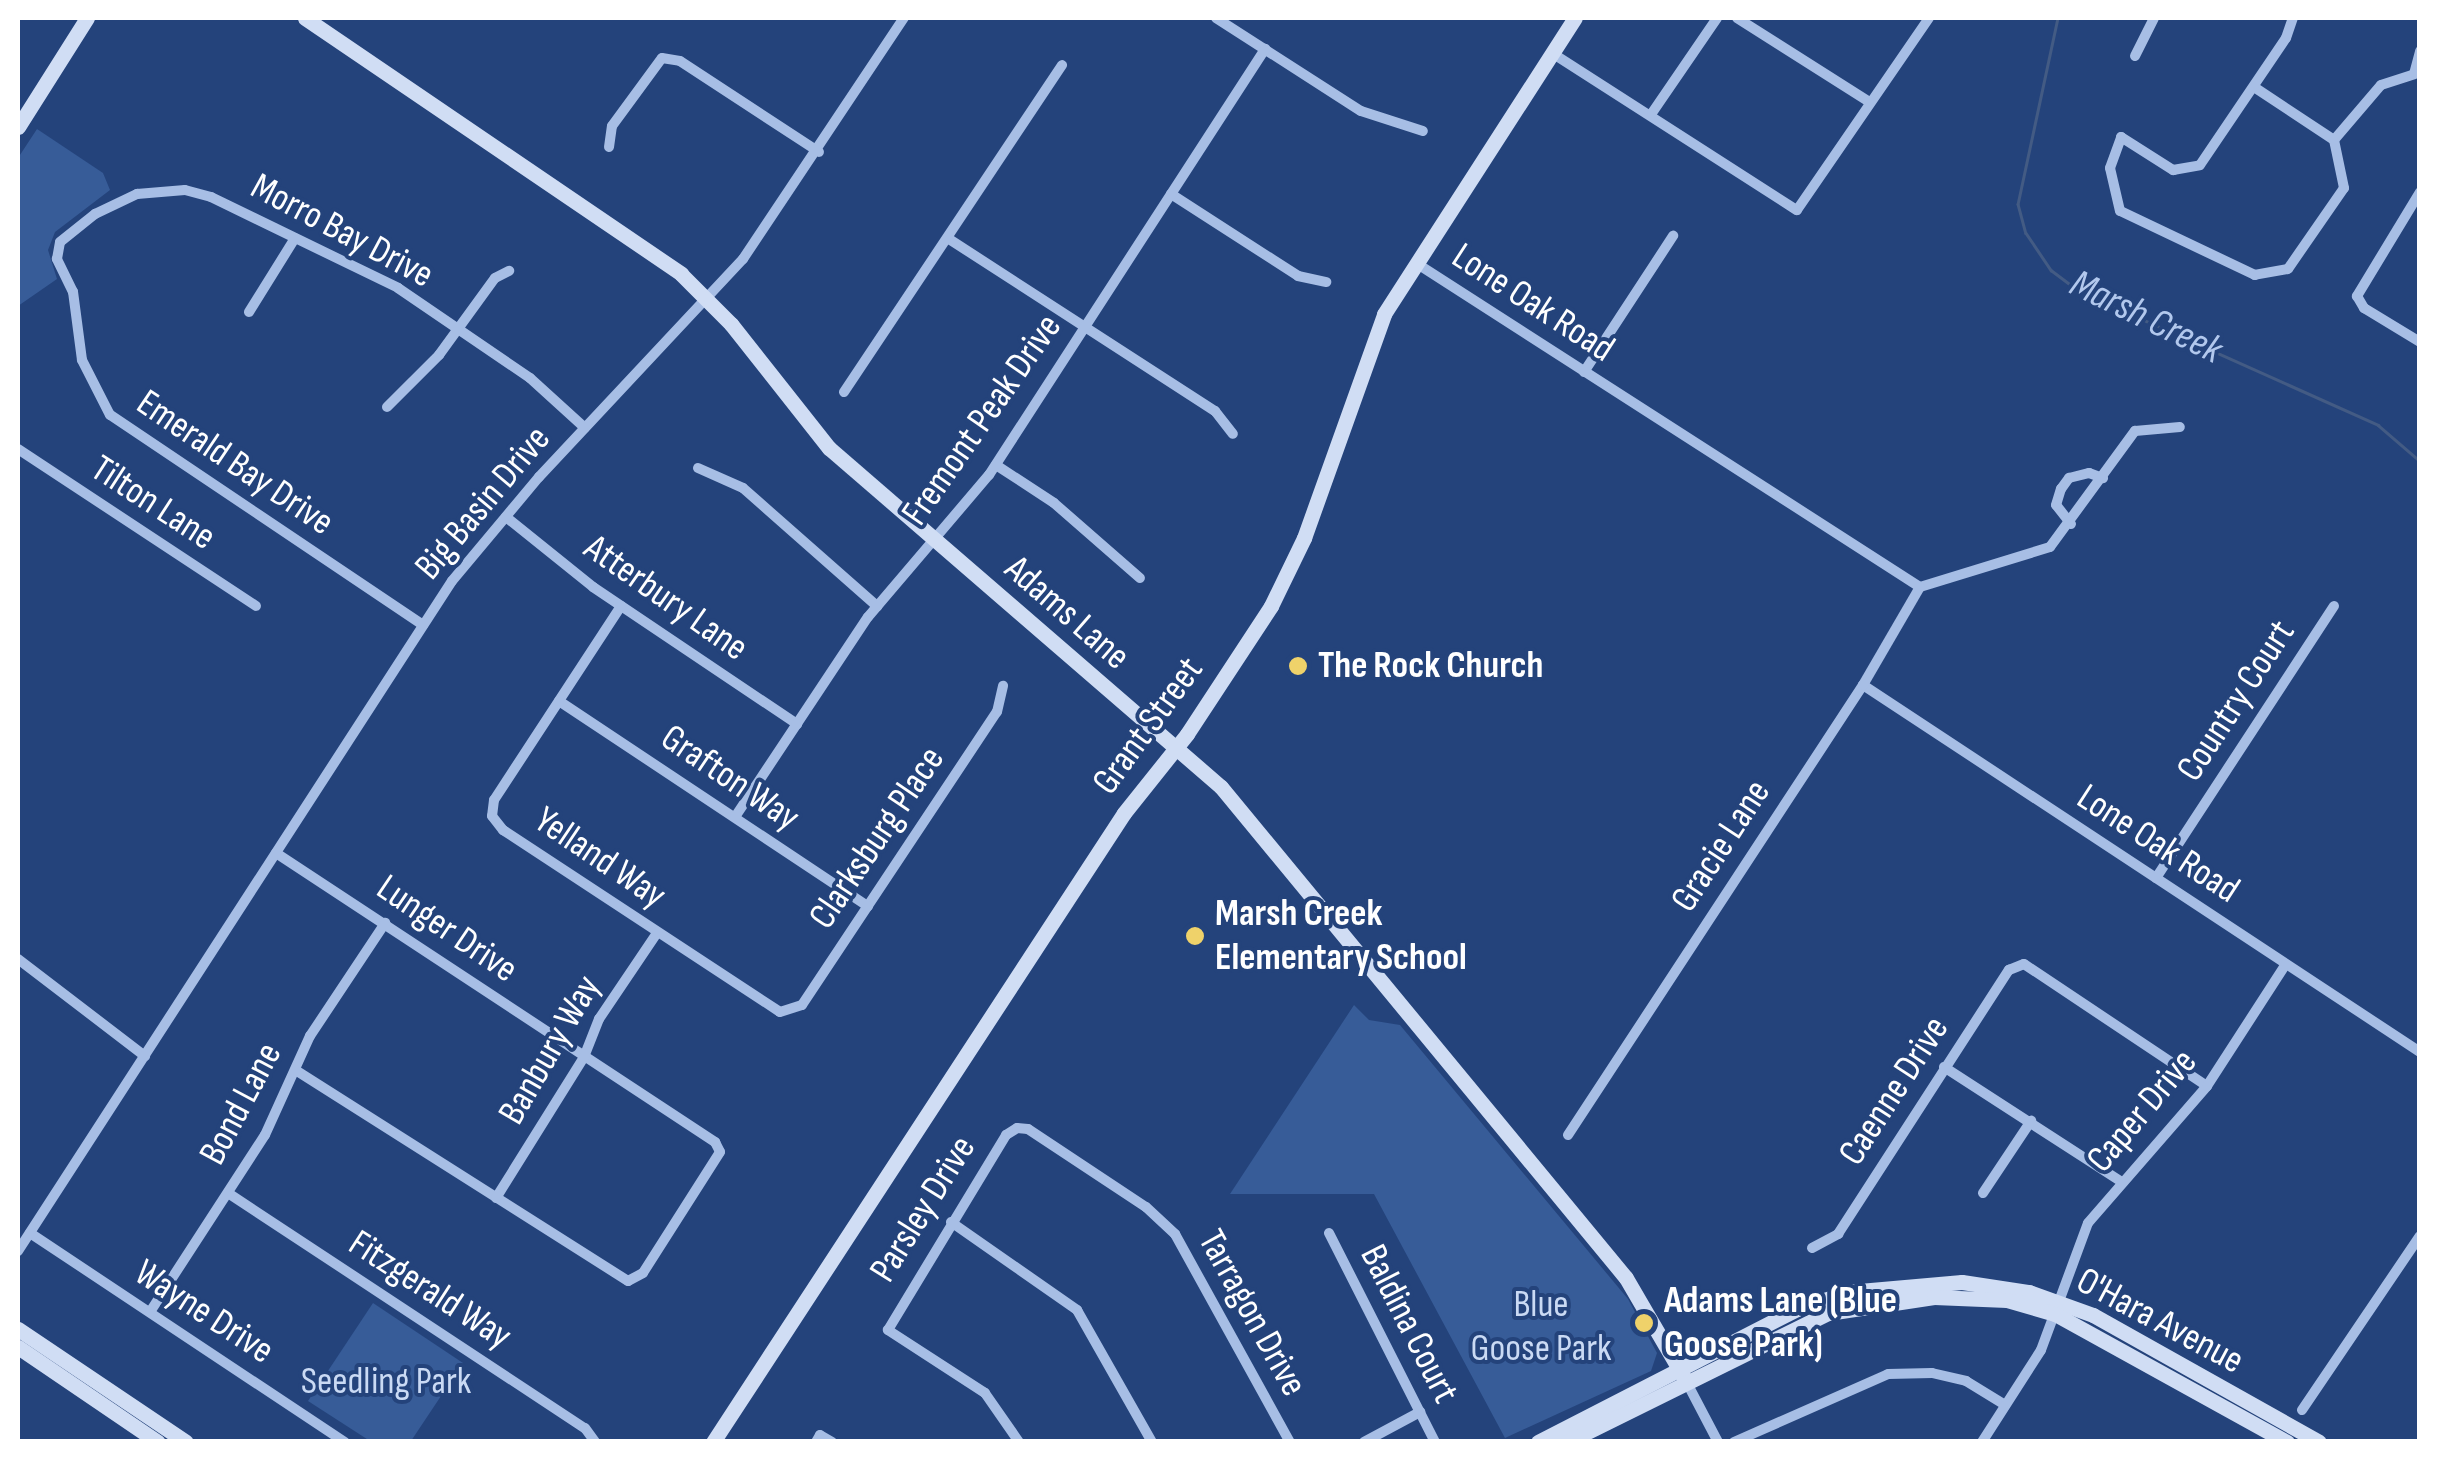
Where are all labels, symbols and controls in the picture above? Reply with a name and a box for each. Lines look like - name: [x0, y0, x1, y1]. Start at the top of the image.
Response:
- street label: Morro Bay Drive: [243, 164, 441, 298]
- street label: Lone Oak Road: [1443, 234, 1623, 372]
- water label: Marsh Creek: [2062, 260, 2230, 374]
- street label: Fremont Peak Drive: [892, 306, 1072, 534]
- street label: Emerald Bay Drive: [128, 380, 342, 546]
- street label: Big Basin Drive: [406, 417, 560, 589]
- street label: Tilton Lane: [82, 446, 224, 560]
- street label: Atterbury Lane: [575, 525, 757, 671]
- street label: Adams Lane: [995, 546, 1139, 680]
- street label: Country Court: [2167, 612, 2305, 790]
- place label: The Rock Church: [1318, 643, 1543, 689]
- street label: Grant Street: [1083, 649, 1213, 803]
- marker: The Rock Church: [1287, 655, 1309, 677]
- street label: Grafton Way: [652, 715, 808, 841]
- street label: Clarksburg Place: [800, 738, 954, 938]
- street label: Gracie Lane: [1662, 772, 1780, 920]
- street label: Lone Oak Road: [2068, 775, 2248, 913]
- street label: Yelland Way: [526, 797, 674, 919]
- street label: Lunger Drive: [368, 865, 526, 993]
- place label: Marsh Creek Elementary School: [1215, 891, 1467, 981]
- marker: Marsh Creek Elementary School: [1184, 925, 1206, 947]
- street label: Banbury Way: [489, 967, 611, 1133]
- street label: Caenne Drive: [1829, 1008, 1959, 1174]
- street label: Bond Lane: [190, 1035, 292, 1173]
- street label: Caper Drive: [2077, 1040, 2207, 1182]
- street label: Parsley Drive: [860, 1128, 986, 1290]
- street label: Fitzgerald Way: [340, 1221, 520, 1359]
- street label: Tarragon Drive: [1188, 1222, 1316, 1404]
- street label: Baldina Court: [1350, 1237, 1468, 1411]
- street label: Wayne Drive: [126, 1250, 282, 1374]
- street label: O'Hara Avenue: [2069, 1258, 2251, 1384]
- place label: Adams Lane (Blue Goose Park): [1664, 1278, 1897, 1368]
- park label: Blue Goose Park: [1470, 1282, 1612, 1372]
- marker: Adams Lane (Blue Goose Park): [1633, 1312, 1655, 1334]
- park label: Seedling Park: [301, 1359, 471, 1405]

